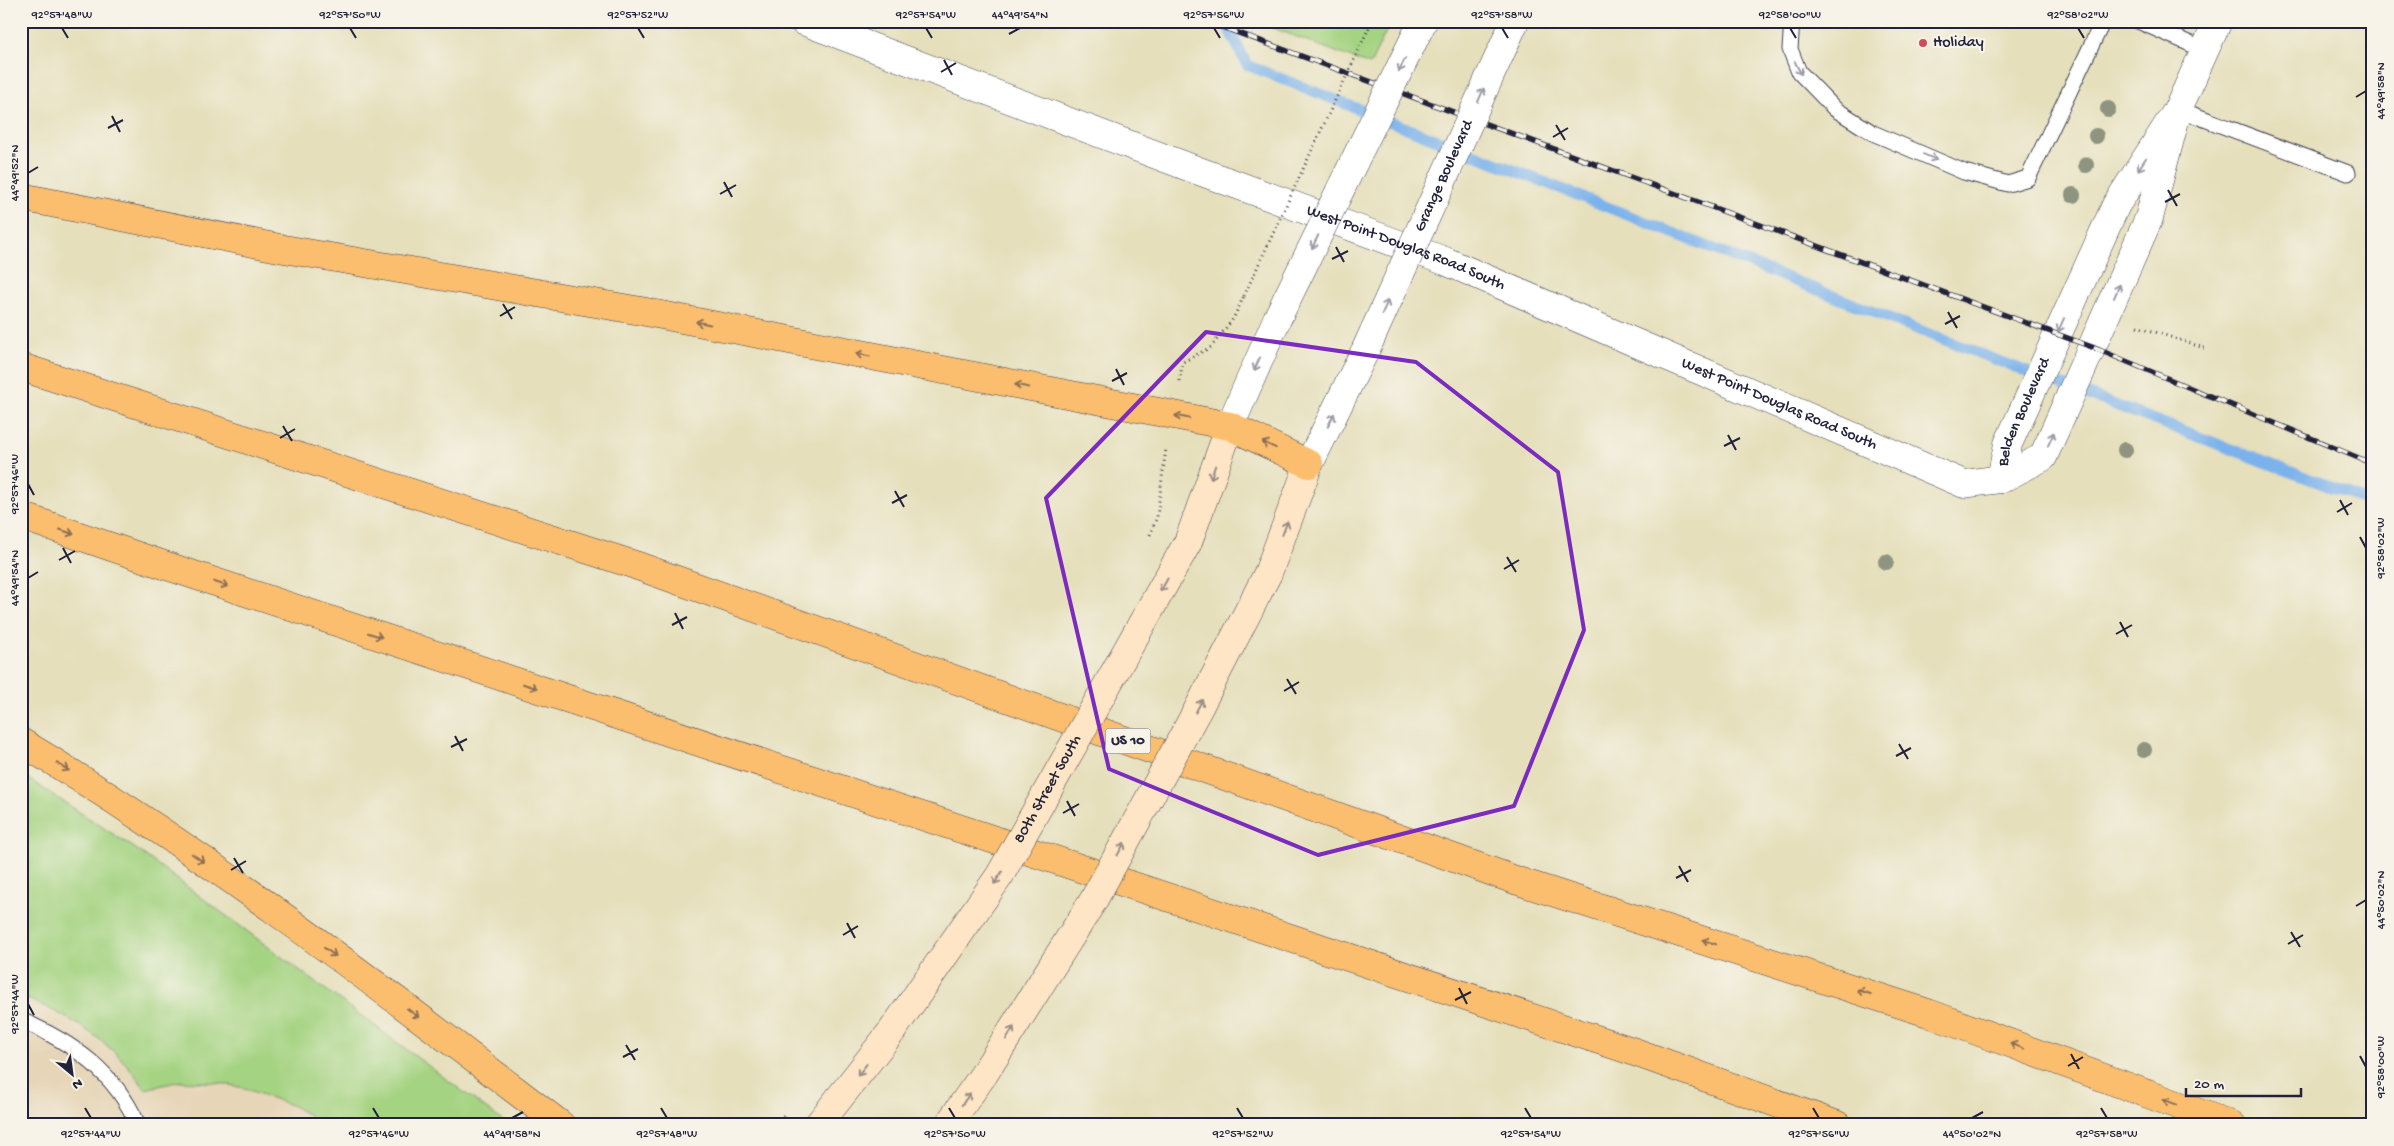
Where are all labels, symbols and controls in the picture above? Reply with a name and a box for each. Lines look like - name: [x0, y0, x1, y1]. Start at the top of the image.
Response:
- text: 92°57'48"W: [31, 9, 92, 23]
- text: 92°57'50"W: [318, 9, 381, 23]
- text: 92°57'52"W: [607, 9, 668, 23]
- text: 92°57'54"W: [895, 9, 956, 23]
- text: 44°49'54"N: [992, 9, 1048, 23]
- text: 92°57'56"W: [1183, 9, 1244, 23]
- text: 92°57'58"W: [1471, 9, 1532, 23]
- text: 92°58'00"W: [1758, 9, 1821, 23]
- text: 92°58'02"W: [2046, 9, 2109, 23]
- place label: Holiday: [1933, 34, 1984, 53]
- marker: Holiday: [1917, 37, 1929, 49]
- one-way arrow: [1396, 57, 1406, 72]
- one-way arrow: [1794, 60, 1804, 75]
- text: 44°49'58"N: [2375, 62, 2389, 120]
- one-way arrow: [1477, 88, 1487, 103]
- street label: Grange Boulevard: [1411, 116, 1479, 235]
- text: 44°49'52"N: [9, 145, 23, 201]
- one-way arrow: [1922, 153, 1937, 163]
- one-way arrow: [2137, 157, 2147, 171]
- street label: West Point Douglas Road South: [1304, 202, 1508, 295]
- one-way arrow: [1310, 235, 1320, 250]
- one-way arrow: [2112, 284, 2122, 299]
- one-way arrow: [1381, 300, 1391, 315]
- one-way arrow: [2056, 317, 2066, 332]
- one-way arrow: [696, 318, 712, 328]
- one-way arrow: [855, 349, 871, 359]
- street label: West Point Douglas Road South: [1678, 354, 1880, 455]
- street label: Belden Boulevard: [1994, 354, 2056, 469]
- one-way arrow: [1252, 356, 1262, 371]
- one-way arrow: [1015, 380, 1031, 390]
- one-way arrow: [1174, 412, 1190, 421]
- one-way arrow: [1326, 413, 1336, 428]
- one-way arrow: [2046, 432, 2056, 447]
- one-way arrow: [1262, 440, 1277, 450]
- text: 92°57'46"W: [9, 454, 23, 515]
- one-way arrow: [1208, 464, 1217, 480]
- text: 92°58'02"W: [2375, 517, 2389, 580]
- one-way arrow: [1281, 521, 1290, 536]
- one-way arrow: [59, 528, 75, 537]
- text: 44°49'54"N: [9, 550, 23, 606]
- one-way arrow: [1159, 577, 1169, 592]
- one-way arrow: [213, 580, 228, 589]
- one-way arrow: [367, 631, 383, 640]
- one-way arrow: [521, 682, 537, 691]
- one-way arrow: [1194, 699, 1204, 714]
- road number: US 10: [1106, 728, 1150, 754]
- street label: 80th Street South: [1010, 731, 1087, 847]
- one-way arrow: [55, 763, 69, 773]
- one-way arrow: [1117, 842, 1126, 857]
- one-way arrow: [191, 853, 205, 863]
- one-way arrow: [993, 871, 1003, 885]
- text: 44°50'02"N: [2375, 871, 2389, 929]
- one-way arrow: [1702, 937, 1718, 947]
- one-way arrow: [323, 947, 337, 957]
- text: 92°57'44"W: [9, 974, 23, 1035]
- one-way arrow: [1856, 987, 1872, 997]
- one-way arrow: [406, 1008, 420, 1018]
- one-way arrow: [1004, 1026, 1015, 1040]
- text: 92°58'00"W: [2375, 1036, 2389, 1099]
- one-way arrow: [2010, 1041, 2026, 1050]
- north arrow: [48, 1048, 98, 1098]
- one-way arrow: [856, 1063, 867, 1076]
- scale bar: [2186, 1066, 2302, 1098]
- text: N: [69, 1074, 85, 1093]
- text: 20 m: [2194, 1076, 2224, 1094]
- one-way arrow: [961, 1093, 971, 1107]
- one-way arrow: [2163, 1097, 2178, 1106]
- text: 92°57'44"W: [60, 1128, 121, 1142]
- text: 92°57'46"W: [348, 1128, 409, 1142]
- text: 44°49'58"N: [483, 1128, 541, 1142]
- text: 92°57'48"W: [636, 1128, 697, 1142]
- text: 92°57'50"W: [923, 1128, 986, 1142]
- text: 92°57'52"W: [1212, 1128, 1273, 1142]
- text: 92°57'54"W: [1500, 1128, 1561, 1142]
- text: 92°57'56"W: [1788, 1128, 1849, 1142]
- text: 44°50'02"N: [1943, 1128, 2001, 1142]
- text: 92°57'58"W: [2076, 1128, 2137, 1142]

